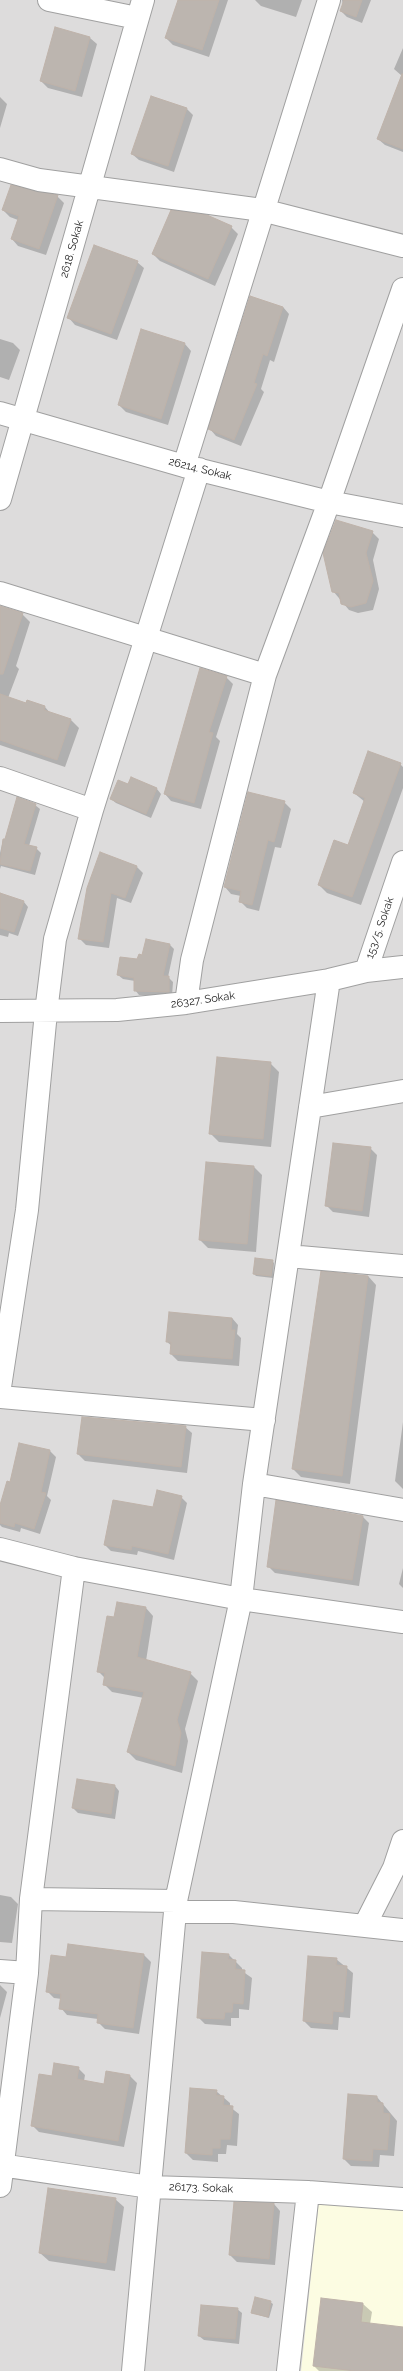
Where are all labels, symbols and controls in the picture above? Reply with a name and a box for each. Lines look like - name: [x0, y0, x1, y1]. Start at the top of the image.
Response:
- street label: 2618. Sokak: [57, 219, 87, 279]
- street label: 26214. Sokak: [167, 455, 233, 483]
- street label: 153/5. Sokak: [363, 895, 397, 961]
- street label: 26327. Sokak: [170, 989, 236, 1011]
- street label: 26173. Sokak: [169, 2180, 233, 2196]

